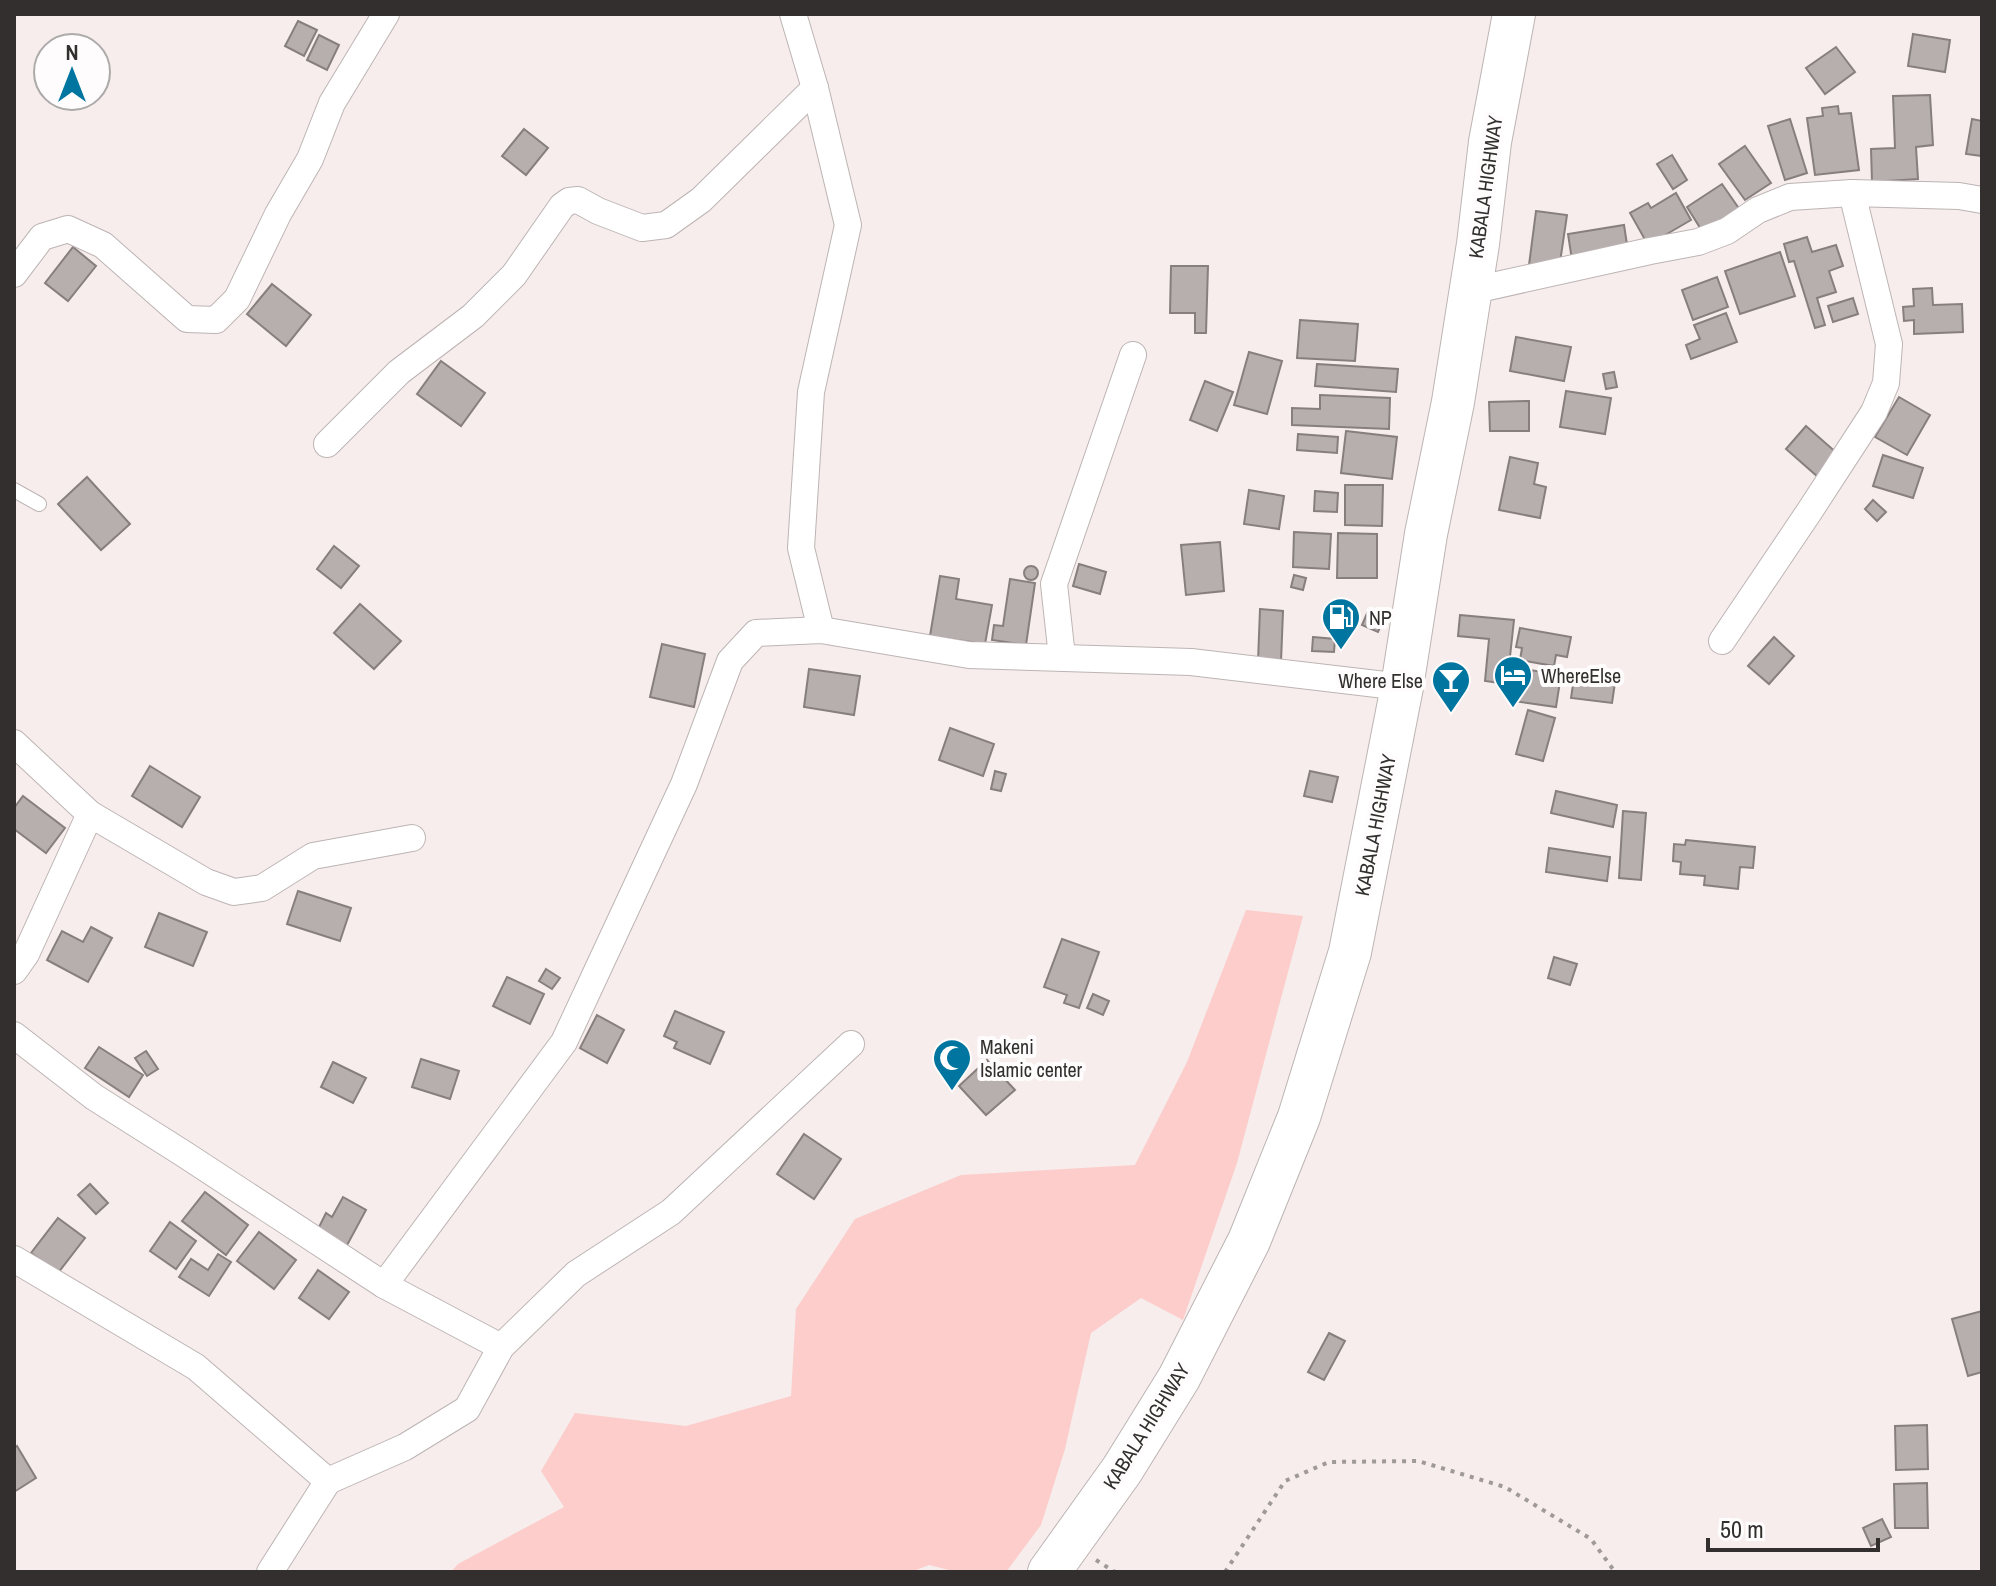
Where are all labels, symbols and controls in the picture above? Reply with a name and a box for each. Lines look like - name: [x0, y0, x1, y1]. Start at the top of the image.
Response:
- north arrow: [32, 32, 112, 112]
- text: N: [65, 37, 79, 67]
- street label: KABALA HIGHWAY: [1462, 114, 1508, 260]
- fuel station icon: NP: [1320, 596, 1362, 651]
- place label: NP: [1369, 604, 1392, 631]
- hotel icon: WhereElse: [1492, 654, 1534, 709]
- bar icon: Where Else: [1430, 659, 1472, 714]
- place label: WhereElse: [1541, 662, 1621, 689]
- place label: Where Else: [1338, 667, 1423, 694]
- street label: KABALA HIGHWAY: [1348, 752, 1402, 898]
- place label: Makeni Islamic center: [980, 1033, 1083, 1083]
- mosque icon: Makeni Islamic center: [931, 1037, 973, 1092]
- street label: KABALA HIGHWAY: [1096, 1358, 1196, 1494]
- scale bar: [1708, 1502, 1878, 1552]
- text: 50 m: [1720, 1513, 1764, 1545]

